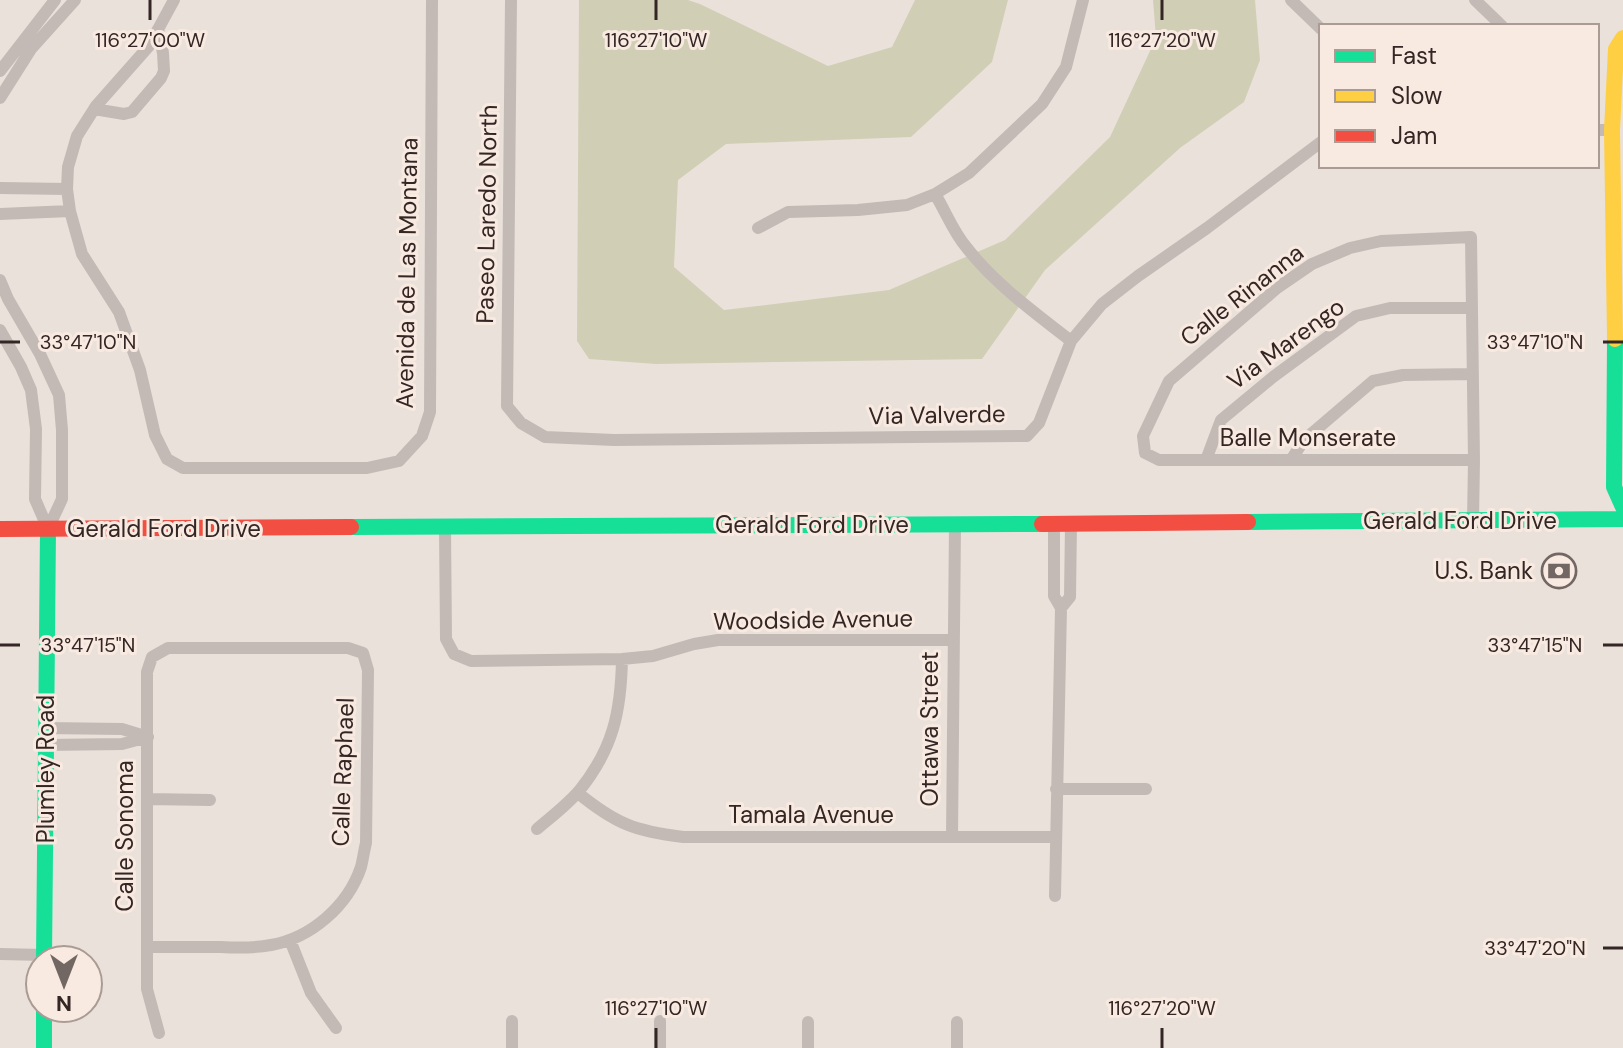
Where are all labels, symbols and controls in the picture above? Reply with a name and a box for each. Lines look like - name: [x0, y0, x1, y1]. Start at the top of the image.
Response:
- legend: [1319, 24, 1599, 168]
- text: 116°27'00"W: [95, 27, 205, 53]
- text: 116°27'10"W: [605, 27, 707, 53]
- text: 116°27'20"W: [1108, 27, 1216, 53]
- text: Fast: [1391, 40, 1437, 71]
- text: Slow: [1391, 80, 1442, 111]
- street label: Paseo Laredo North: [469, 104, 504, 324]
- text: Jam: [1391, 120, 1437, 151]
- street label: Avenida de Las Montana: [389, 137, 424, 409]
- street label: Calle Rinanna: [1174, 237, 1310, 353]
- street label: Via Marengo: [1221, 291, 1350, 397]
- text: 33°47'10"N: [40, 329, 136, 355]
- text: 33°47'10"N: [1487, 329, 1583, 355]
- street label: Via Valverde: [868, 398, 1006, 431]
- street label: Balle Monserate: [1220, 422, 1396, 453]
- street label: Gerald Ford Drive: [1363, 505, 1557, 536]
- street label: Gerald Ford Drive: [715, 509, 909, 540]
- street label: Gerald Ford Drive: [67, 513, 261, 544]
- bank icon: U.S. Bank: [1540, 552, 1578, 590]
- place label: U.S. Bank: [1435, 555, 1533, 586]
- street label: Woodside Avenue: [713, 602, 913, 637]
- text: 33°47'15"N: [41, 632, 135, 658]
- text: 33°47'15"N: [1488, 632, 1582, 658]
- street label: Ottawa Street: [914, 651, 945, 807]
- street label: Plumley Road: [30, 695, 61, 843]
- street label: Calle Raphael: [324, 697, 361, 847]
- street label: Calle Sonoma: [109, 760, 140, 912]
- street label: Tamala Avenue: [728, 799, 894, 830]
- text: 33°47'20"N: [1484, 935, 1586, 961]
- north arrow: [24, 944, 104, 1024]
- text: N: [56, 989, 72, 1018]
- text: 116°27'10"W: [605, 995, 707, 1021]
- text: 116°27'20"W: [1108, 995, 1216, 1021]

